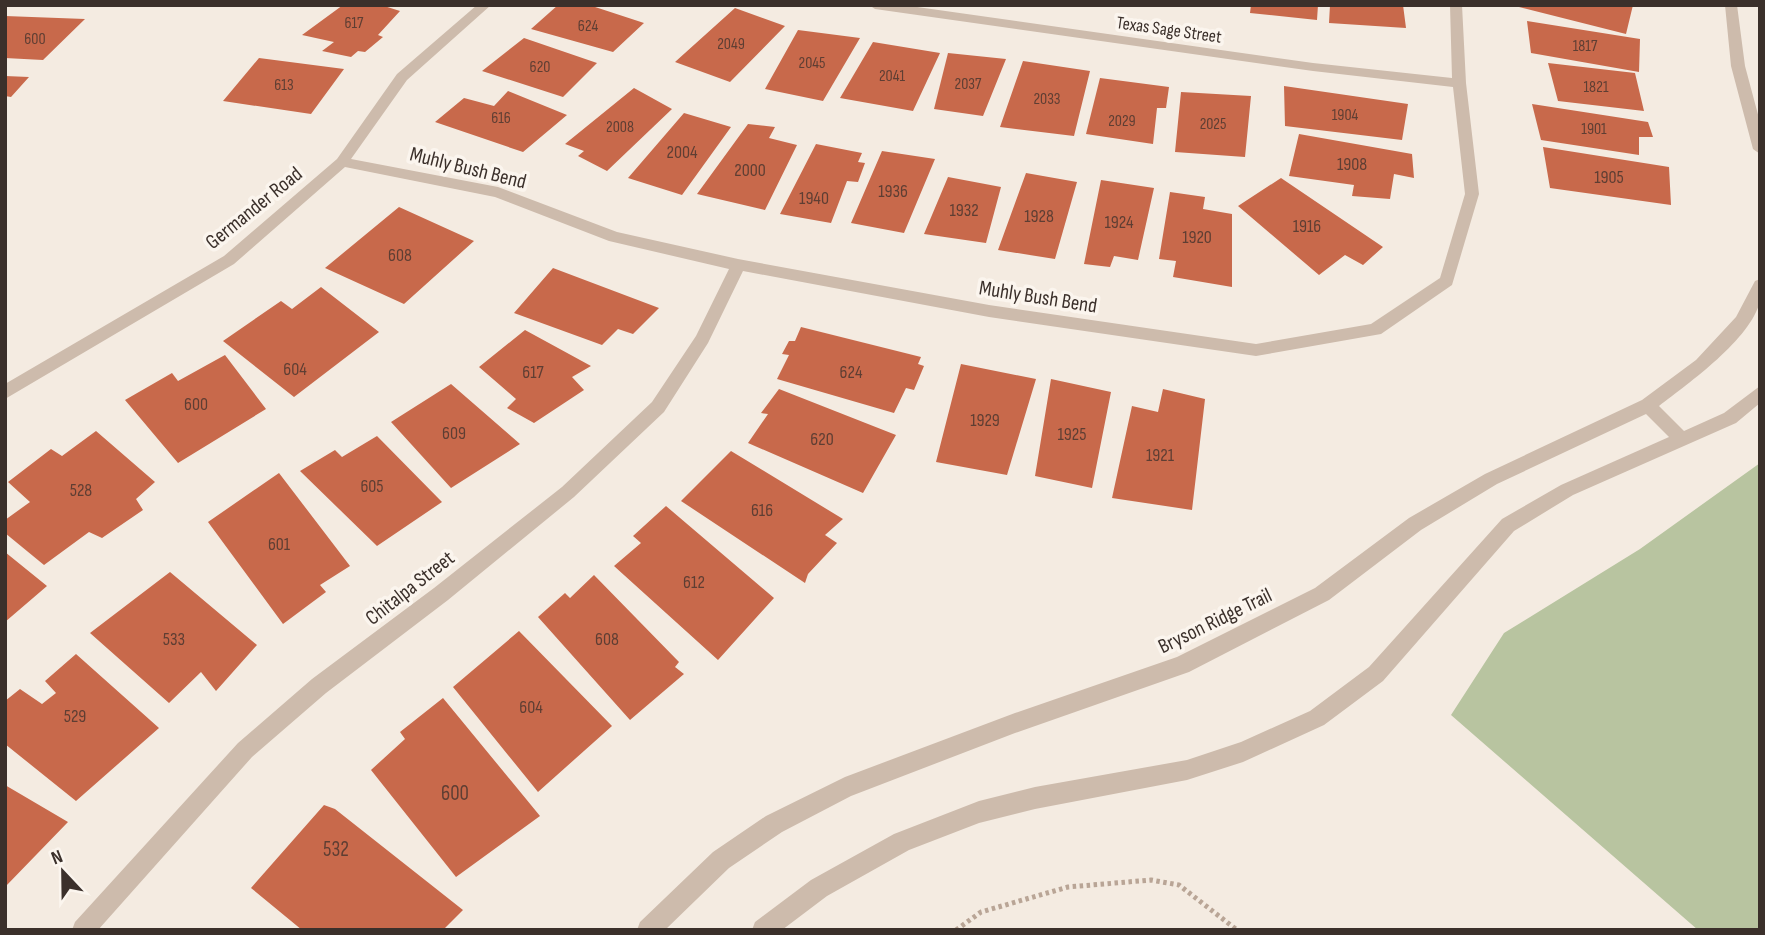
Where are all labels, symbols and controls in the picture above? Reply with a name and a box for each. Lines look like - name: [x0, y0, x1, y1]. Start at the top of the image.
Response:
- street label: Texas Sage Street: [1115, 12, 1223, 48]
- house number: 617: [345, 14, 364, 33]
- house number: 624: [578, 17, 598, 36]
- house number: 600: [24, 30, 46, 49]
- house number: 2049: [717, 35, 745, 54]
- house number: 1817: [1573, 37, 1598, 56]
- house number: 2045: [799, 54, 825, 73]
- house number: 620: [530, 58, 550, 77]
- house number: 2041: [879, 67, 905, 86]
- house number: 2037: [955, 75, 982, 94]
- house number: 613: [274, 76, 294, 95]
- house number: 1821: [1583, 78, 1609, 97]
- house number: 2033: [1033, 90, 1061, 109]
- house number: 1904: [1332, 106, 1359, 125]
- house number: 616: [491, 109, 511, 128]
- house number: 2029: [1108, 112, 1136, 131]
- house number: 2025: [1200, 115, 1226, 134]
- house number: 2008: [606, 118, 634, 137]
- house number: 1901: [1581, 120, 1607, 139]
- street label: Muhly Bush Bend: [407, 141, 529, 195]
- house number: 2004: [667, 142, 698, 163]
- house number: 1908: [1337, 154, 1367, 175]
- house number: 2000: [734, 160, 766, 181]
- street label: Germander Road: [201, 161, 307, 255]
- house number: 1905: [1594, 167, 1624, 188]
- house number: 1936: [878, 181, 908, 202]
- house number: 1940: [799, 188, 829, 209]
- house number: 1932: [949, 200, 979, 221]
- house number: 1928: [1024, 206, 1054, 227]
- house number: 1924: [1104, 212, 1134, 233]
- house number: 1916: [1293, 216, 1321, 237]
- house number: 1920: [1182, 227, 1212, 248]
- house number: 608: [388, 245, 412, 266]
- street label: Muhly Bush Bend: [977, 275, 1099, 319]
- house number: 604: [283, 359, 307, 380]
- house number: 617: [522, 362, 544, 383]
- house number: 624: [840, 362, 863, 383]
- house number: 600: [184, 394, 208, 415]
- house number: 1929: [970, 410, 1000, 431]
- house number: 609: [442, 423, 466, 444]
- house number: 1925: [1058, 424, 1086, 445]
- house number: 620: [810, 429, 834, 450]
- house number: 1921: [1146, 445, 1175, 466]
- house number: 605: [360, 476, 384, 497]
- house number: 528: [70, 480, 92, 501]
- house number: 616: [751, 500, 773, 521]
- house number: 601: [268, 534, 291, 555]
- street label: Chitalpa Street: [361, 546, 459, 630]
- house number: 612: [683, 572, 705, 593]
- street label: Bryson Ridge Trail: [1154, 583, 1276, 659]
- house number: 533: [163, 629, 185, 650]
- house number: 608: [595, 629, 619, 650]
- house number: 604: [519, 697, 543, 718]
- house number: 529: [64, 706, 86, 727]
- house number: 600: [441, 781, 469, 806]
- north arrow: [28, 837, 98, 907]
- house number: 532: [323, 837, 349, 862]
- text: N: [48, 845, 66, 870]

